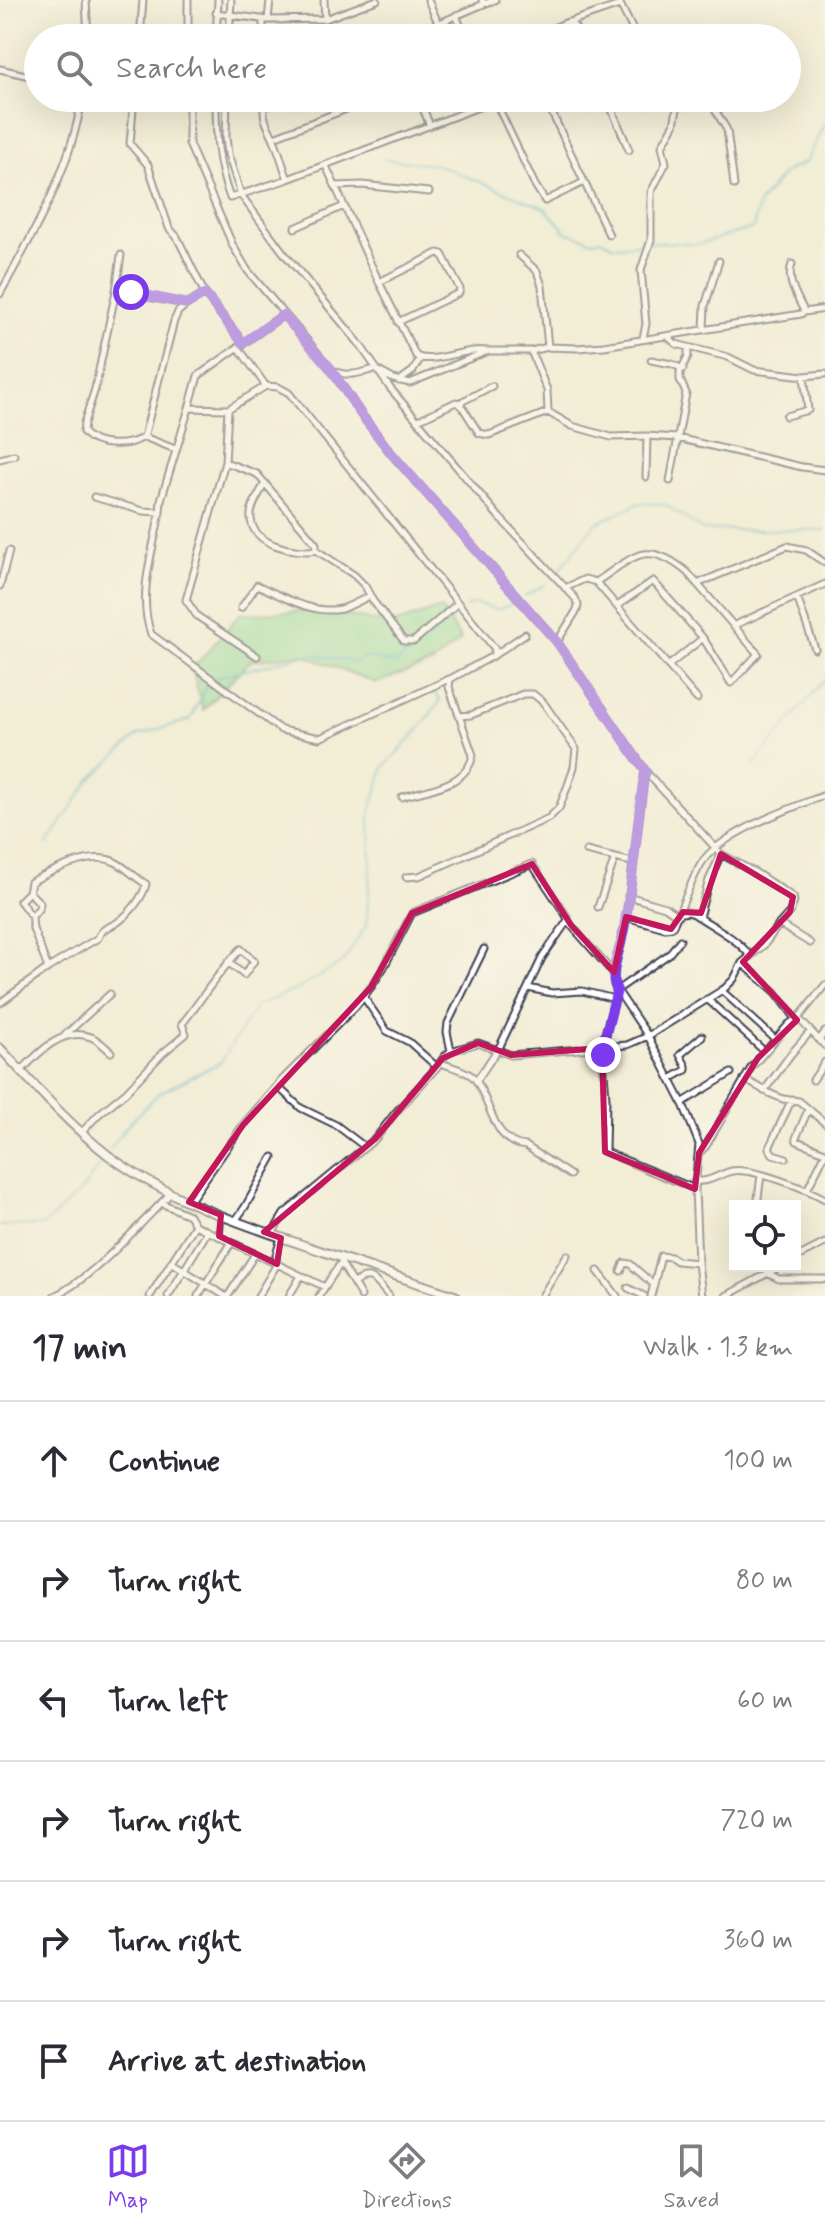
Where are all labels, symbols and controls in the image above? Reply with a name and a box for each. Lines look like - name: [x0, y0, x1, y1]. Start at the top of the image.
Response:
- search box: [24, 24, 801, 112]
- icon: search: [52, 46, 96, 90]
- text: Search here: [116, 49, 267, 88]
- route start: [113, 274, 149, 310]
- route end: [585, 1037, 621, 1073]
- map controls: [729, 1200, 801, 1272]
- button: locate: [729, 1200, 801, 1272]
- text: 17 min: [32, 1326, 127, 1371]
- text: Walk · 1.3 km: [643, 1331, 793, 1365]
- icon: ahead: [32, 1439, 76, 1483]
- text: Continue: [108, 1442, 220, 1481]
- text: 100 m: [723, 1444, 793, 1478]
- icon: right: [32, 1559, 76, 1603]
- text: Turn right: [108, 1562, 241, 1601]
- text: 80 m: [736, 1564, 793, 1598]
- icon: left: [32, 1679, 76, 1723]
- text: Turn left: [108, 1682, 228, 1721]
- text: 60 m: [737, 1684, 793, 1718]
- icon: right: [32, 1799, 76, 1843]
- text: Turn right: [108, 1802, 241, 1841]
- text: 720 m: [720, 1804, 793, 1838]
- icon: right: [32, 1919, 76, 1963]
- text: Turn right: [108, 1922, 241, 1961]
- text: 360 m: [724, 1924, 793, 1958]
- icon: arrive: [32, 2039, 76, 2083]
- text: Arrive at destination: [108, 2042, 366, 2081]
- tab: Map: [106, 2139, 150, 2215]
- tab: Directions: [361, 2139, 452, 2215]
- tab: Saved: [664, 2139, 719, 2215]

